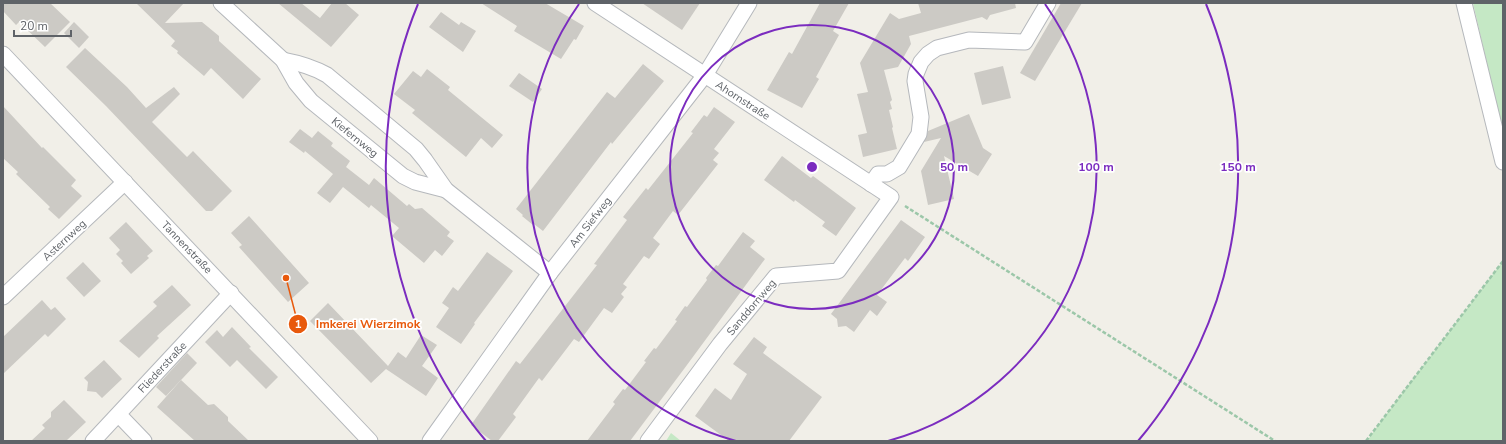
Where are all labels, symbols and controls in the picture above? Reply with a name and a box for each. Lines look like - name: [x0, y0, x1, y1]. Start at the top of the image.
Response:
- scale bar: [14, 12, 71, 38]
- text: 20 m: [20, 18, 48, 34]
- street label: Ahornstraße: [713, 77, 773, 124]
- street label: Kiefernweg: [328, 114, 381, 161]
- text: 50 m: [940, 159, 968, 175]
- text: 100 m: [1078, 159, 1114, 175]
- text: 150 m: [1220, 159, 1256, 175]
- centre of rings: [805, 160, 819, 174]
- street label: Am Siefweg: [566, 194, 615, 251]
- street label: Asternweg: [39, 216, 89, 264]
- street label: Tannenstraße: [158, 218, 216, 277]
- street label: Sanddornweg: [723, 276, 779, 339]
- callout: Imkerei Wierzimok: [288, 312, 429, 336]
- text: 1: [294, 316, 302, 332]
- text: Imkerei Wierzimok: [316, 316, 421, 332]
- street label: Fliederstraße: [135, 338, 190, 396]

